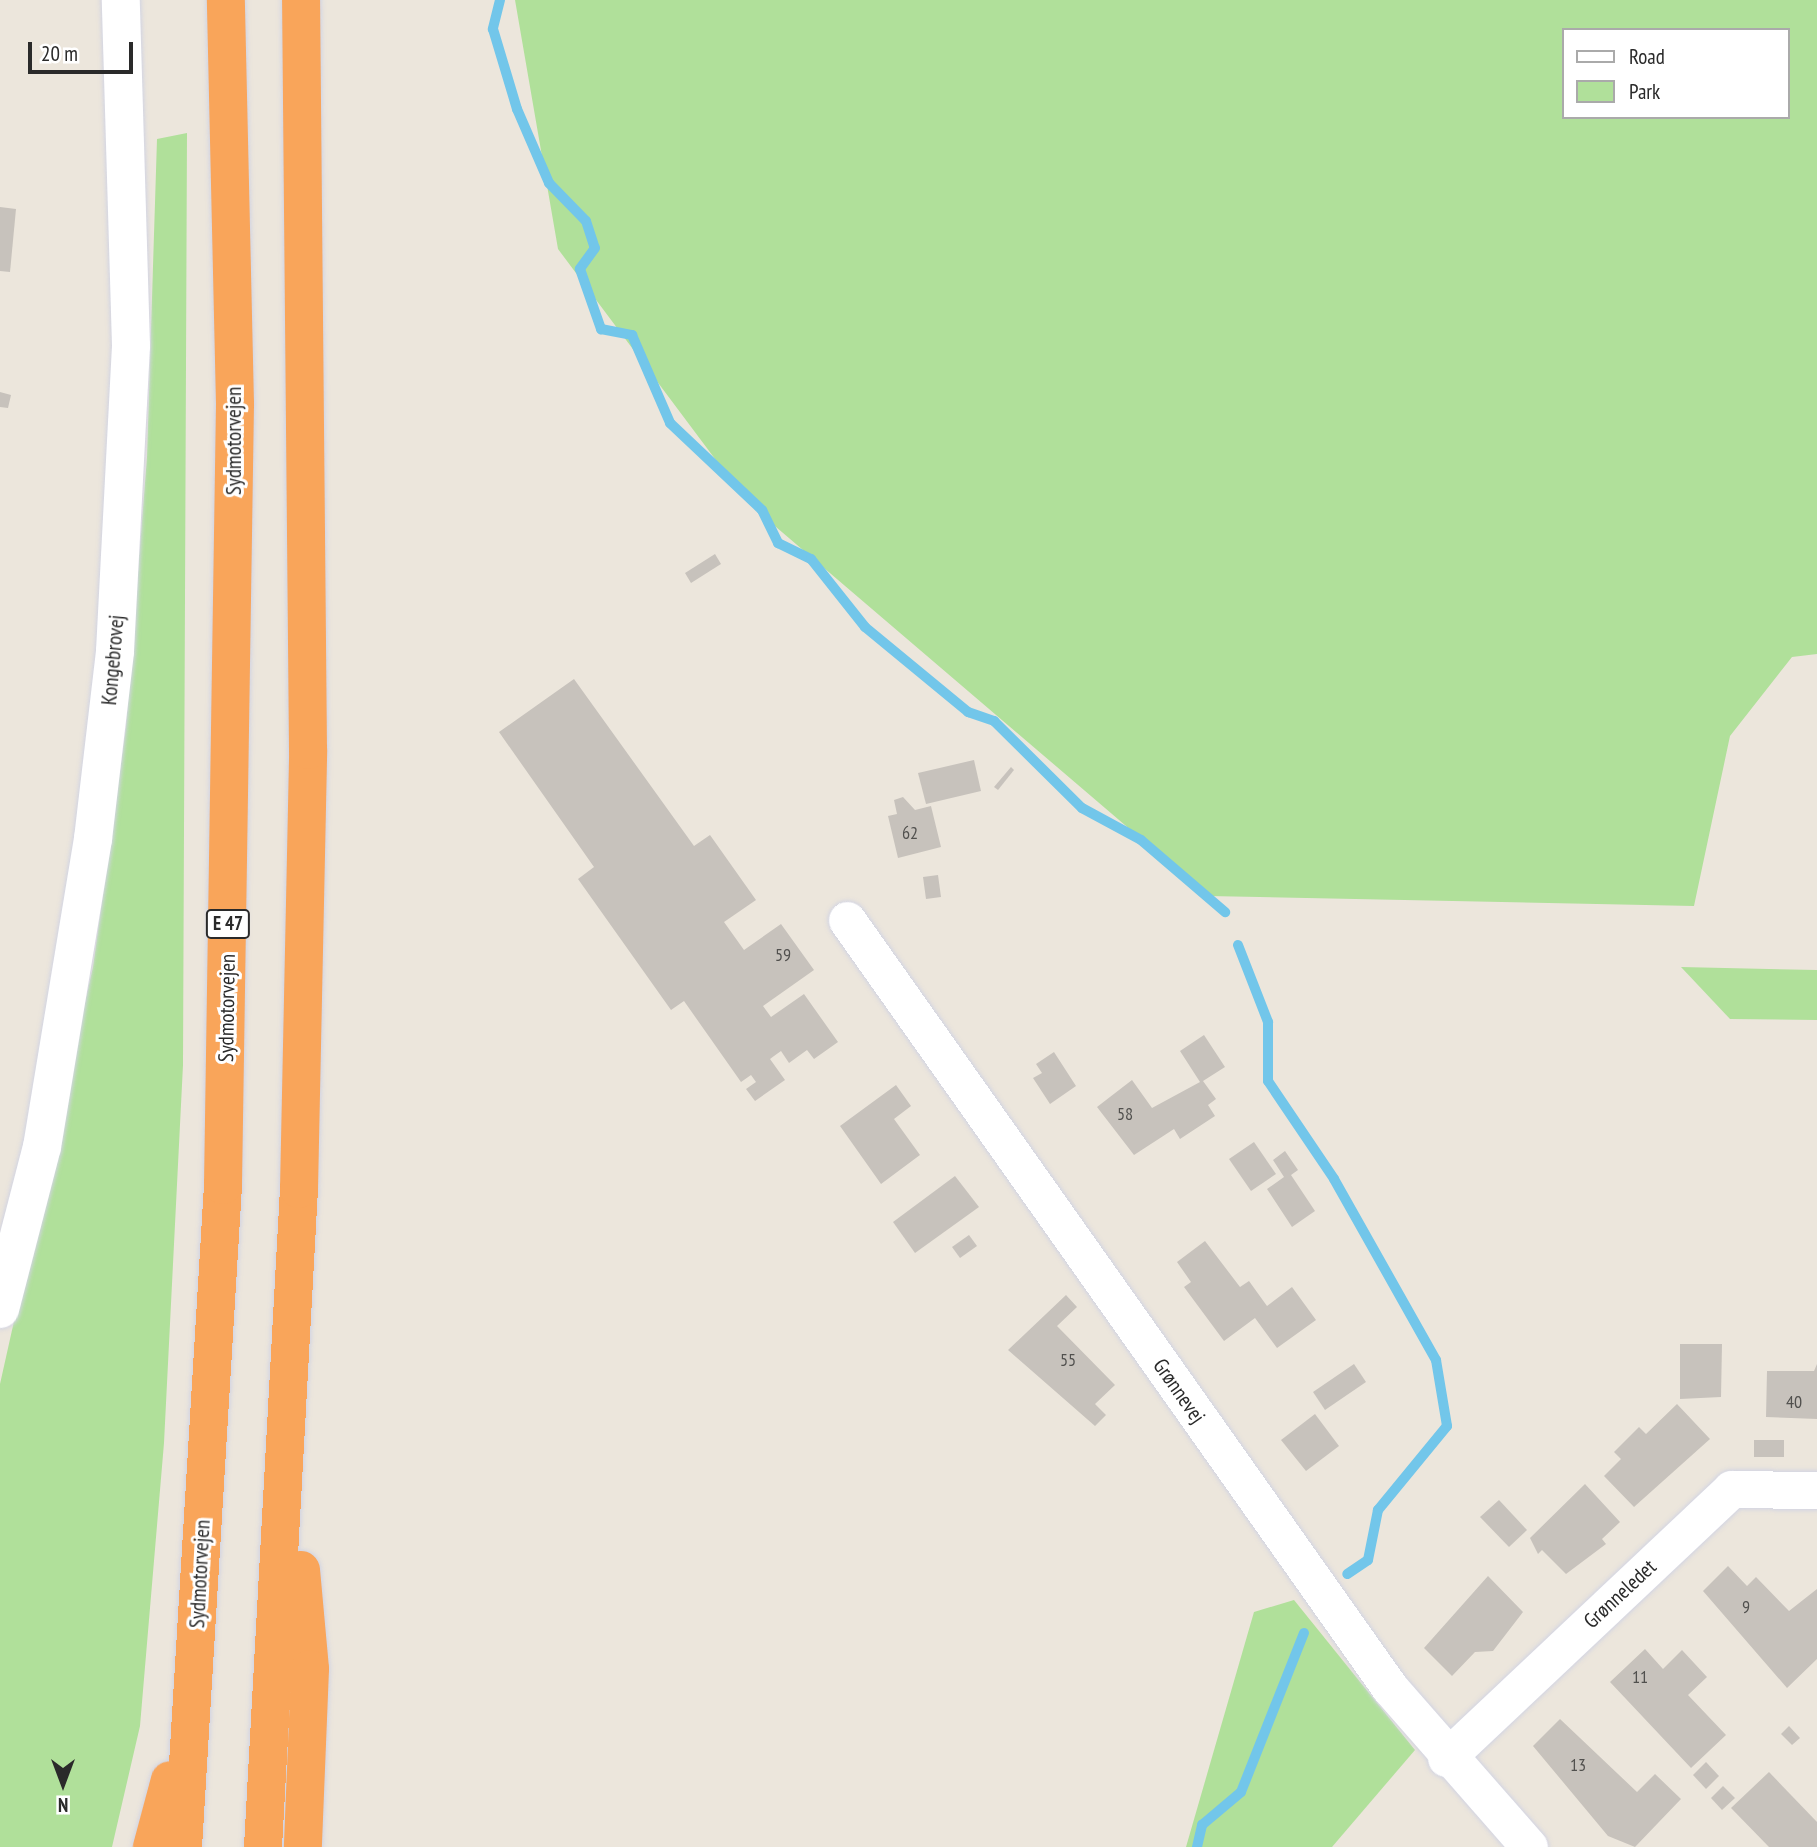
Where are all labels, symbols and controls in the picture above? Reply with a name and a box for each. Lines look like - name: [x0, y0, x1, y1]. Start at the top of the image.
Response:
- scale bar: [32, 28, 136, 72]
- legend: [1562, 28, 1789, 119]
- text: 20 m: [41, 40, 78, 67]
- text: Road: [1629, 43, 1665, 70]
- text: Park: [1629, 78, 1660, 105]
- street label: Sydmotorvejen: [221, 387, 247, 495]
- street label: Kongebrovej: [96, 614, 130, 706]
- house number: 62: [902, 822, 918, 844]
- road number: E 47: [205, 908, 251, 940]
- house number: 59: [775, 944, 791, 966]
- street label: Sydmotorvejen: [213, 954, 241, 1062]
- house number: 58: [1117, 1103, 1133, 1125]
- house number: 55: [1060, 1349, 1076, 1371]
- street label: Grønnevej: [1148, 1354, 1210, 1428]
- house number: 40: [1786, 1391, 1802, 1413]
- street label: Sydmotorvejen: [185, 1519, 215, 1629]
- street label: Grønneledet: [1579, 1554, 1661, 1634]
- house number: 9: [1742, 1596, 1750, 1618]
- house number: 11: [1632, 1666, 1648, 1688]
- north arrow: [28, 1749, 98, 1819]
- house number: 13: [1570, 1754, 1586, 1776]
- text: N: [58, 1793, 68, 1817]

